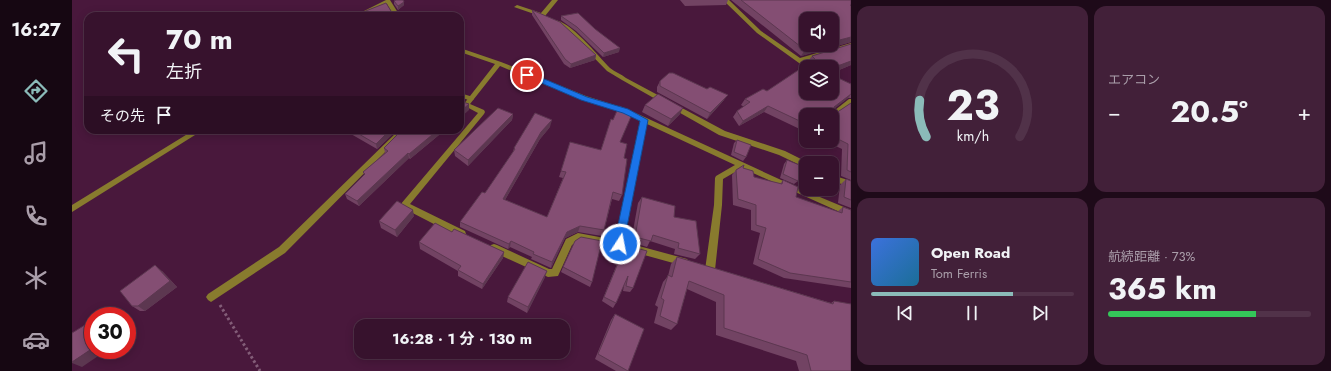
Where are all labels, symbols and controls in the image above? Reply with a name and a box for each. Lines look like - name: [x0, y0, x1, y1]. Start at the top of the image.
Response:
- map controls: [799, 12, 839, 196]
- button: sound: [799, 12, 839, 52]
- text: 16:27: [11, 17, 61, 43]
- text: 70 m: [166, 19, 233, 60]
- icon: left: [100, 28, 152, 80]
- pin: [510, 58, 544, 92]
- text: 左折: [166, 59, 202, 85]
- button: layers: [799, 60, 839, 100]
- icon: arrive: [516, 64, 538, 86]
- text: エアコン: [1108, 70, 1160, 89]
- text: 23: [946, 75, 999, 136]
- icon: directions: [22, 77, 50, 105]
- text: 20.5°: [1170, 90, 1248, 133]
- text: −: [1108, 96, 1121, 128]
- text: +: [1297, 96, 1311, 128]
- icon: arrive: [153, 104, 175, 126]
- text: その先: [100, 105, 145, 127]
- button: +: [799, 108, 839, 148]
- text: km/h: [956, 125, 989, 145]
- icon: music: [22, 139, 50, 167]
- button: −: [799, 156, 839, 196]
- icon: phone: [22, 202, 50, 230]
- position arrow: [599, 223, 641, 265]
- text: Open Road: [931, 242, 1010, 264]
- text: 航続距離 · 73%: [1108, 247, 1195, 266]
- icon: climate: [22, 264, 50, 292]
- text: Tom Ferris: [931, 264, 987, 283]
- text: 365 km: [1108, 267, 1217, 310]
- icon: previous: [894, 302, 916, 324]
- icon: pause: [961, 302, 983, 324]
- icon: next: [1029, 302, 1051, 324]
- speed limit sign: 30: [84, 307, 136, 359]
- icon: car: [22, 326, 50, 354]
- text: 16:28 · 1 分 · 130 m: [392, 328, 532, 350]

